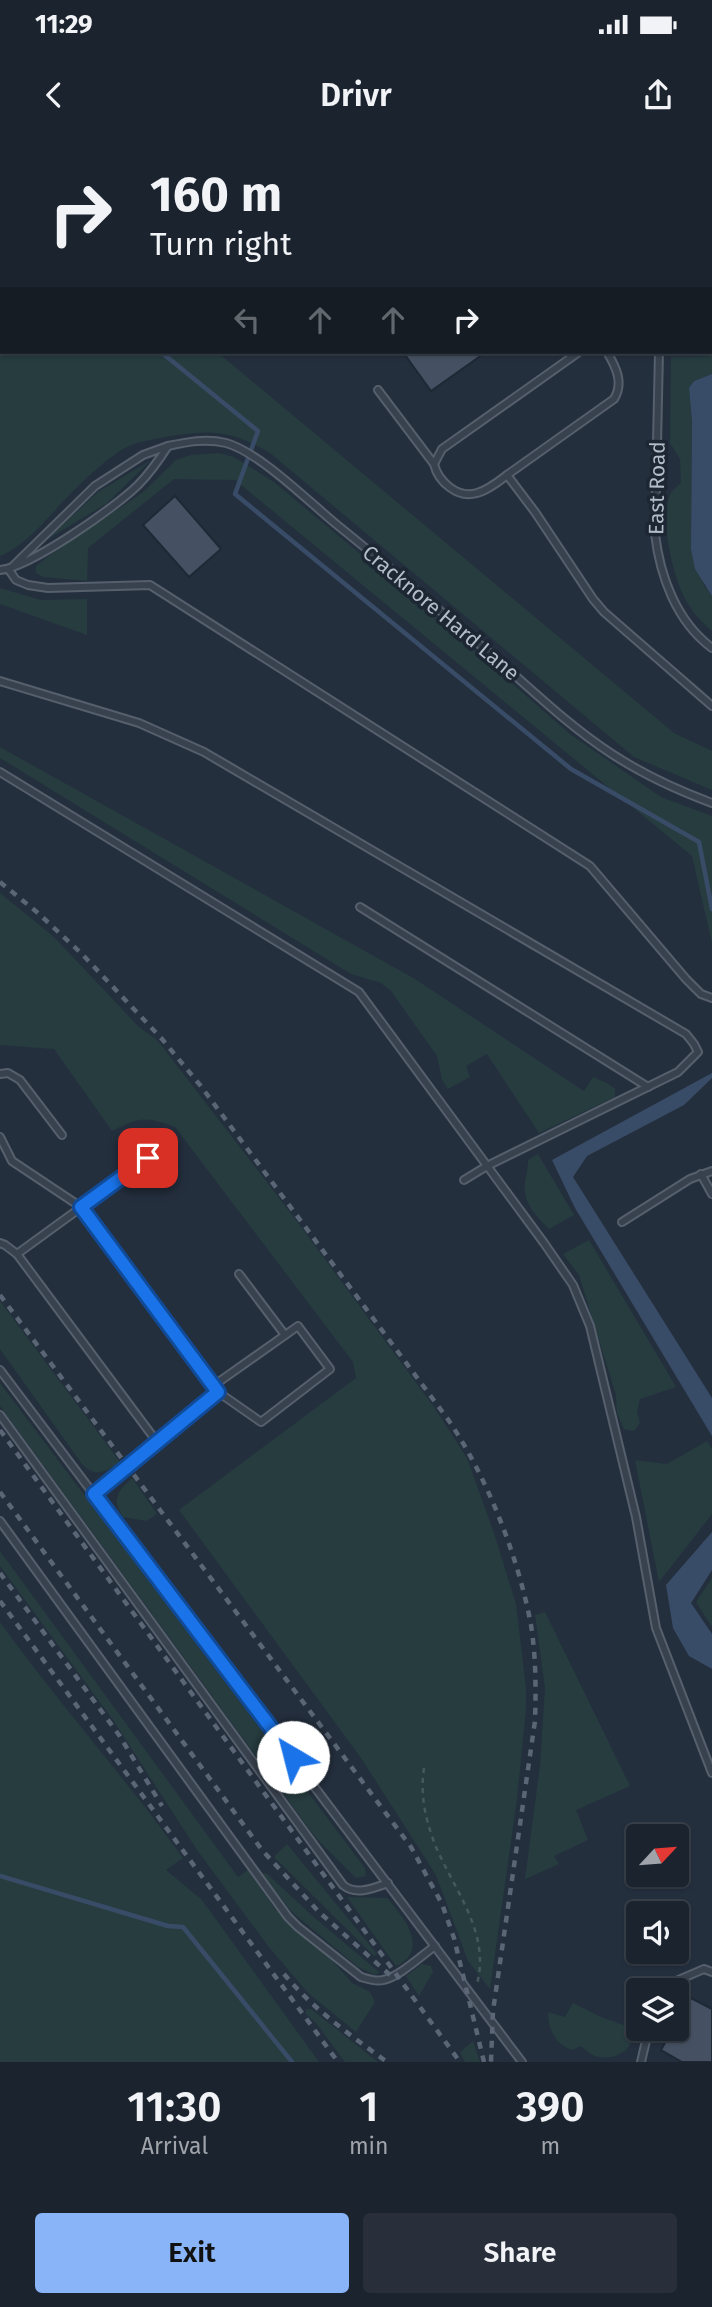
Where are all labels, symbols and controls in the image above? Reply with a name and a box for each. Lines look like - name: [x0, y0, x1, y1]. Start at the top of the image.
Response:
- text: 11:29: [35, 9, 93, 40]
- icon: back: [35, 76, 73, 114]
- text: Drivr: [320, 76, 392, 114]
- icon: share: [639, 76, 677, 114]
- text: 160 m: [150, 165, 282, 224]
- icon: right: [35, 168, 126, 259]
- text: Turn right: [150, 225, 292, 263]
- icon: left: [228, 301, 266, 339]
- icon: ahead: [301, 301, 339, 339]
- icon: ahead: [374, 301, 412, 339]
- icon: right: [447, 301, 485, 339]
- street label: East Road: [643, 441, 671, 535]
- street label: Cracknore Hard Lane: [357, 540, 525, 686]
- pin: [118, 1128, 178, 1188]
- icon: arrive: [129, 1139, 167, 1177]
- position arrow: [256, 1720, 330, 1794]
- north arrow: [626, 1824, 690, 1886]
- map controls: [626, 1824, 689, 2041]
- button: sound: [626, 1901, 689, 1964]
- button: layers: [626, 1978, 689, 2041]
- text: 11:30: [127, 2082, 222, 2132]
- text: 1: [359, 2082, 378, 2132]
- text: 390: [516, 2082, 585, 2132]
- text: Arrival: [141, 2132, 208, 2160]
- text: min: [349, 2132, 389, 2160]
- text: m: [540, 2132, 560, 2160]
- button: Exit: [35, 2213, 349, 2293]
- button: Share: [363, 2213, 677, 2293]

